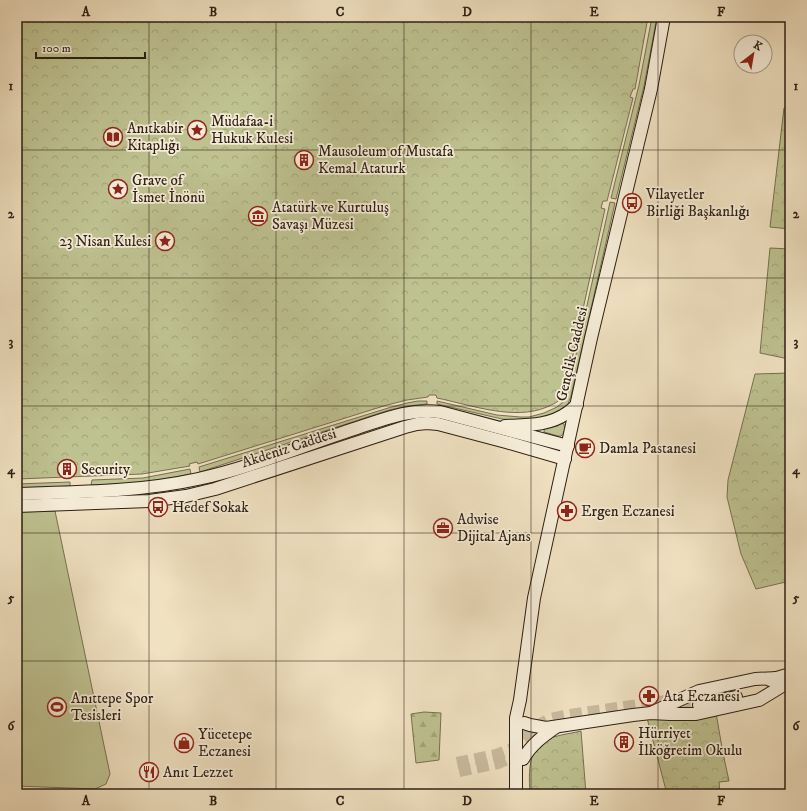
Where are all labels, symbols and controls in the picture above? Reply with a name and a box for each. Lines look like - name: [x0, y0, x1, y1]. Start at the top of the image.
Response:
- text: A: [81, 4, 91, 20]
- text: B: [209, 4, 217, 20]
- text: C: [336, 4, 345, 20]
- text: D: [462, 4, 472, 20]
- text: E: [589, 4, 599, 20]
- text: F: [717, 4, 726, 20]
- scale bar: [36, 34, 145, 60]
- north arrow: [733, 34, 773, 74]
- text: K: [751, 38, 765, 54]
- text: 100 m: [42, 41, 71, 56]
- text: 1: [9, 78, 14, 94]
- text: 1: [794, 78, 799, 94]
- place label: Müdafaa-i Hukuk Kulesi: [211, 112, 293, 148]
- place label: Anıtkabir Kitaplığı: [127, 119, 184, 155]
- place icon: Müdafaa-i Hukuk Kulesi: [186, 119, 208, 141]
- library icon: Anıtkabir Kitaplığı: [102, 126, 124, 148]
- place label: Mausoleum of Mustafa Kemal Ataturk: [318, 142, 454, 178]
- building icon: Mausoleum of Mustafa Kemal Ataturk: [293, 149, 315, 171]
- place label: Grave of İsmet İnönü: [132, 171, 205, 207]
- place icon: Grave of İsmet İnönü: [107, 178, 129, 200]
- place label: Vilayetler Birliği Başkanlığı: [645, 185, 750, 221]
- bus stop icon: Vilayetler Birliği Başkanlığı: [621, 192, 643, 214]
- place label: Atatürk ve Kurtuluş Savaşı Müzesi: [272, 198, 389, 234]
- museum icon: Atatürk ve Kurtuluş Savaşı Müzesi: [247, 205, 269, 227]
- text: 2: [8, 206, 15, 222]
- text: 2: [793, 206, 800, 222]
- place icon: 23 Nisan Kulesi: [154, 230, 176, 252]
- place label: 23 Nisan Kulesi: [59, 232, 151, 251]
- street label: Gençlik Caddesi: [552, 305, 592, 403]
- text: 3: [9, 334, 14, 350]
- text: 3: [794, 334, 799, 350]
- street label: Akdeniz Caddesi: [239, 424, 339, 472]
- cafe icon: Damla Pastanesi: [574, 437, 596, 459]
- place label: Damla Pastanesi: [599, 439, 696, 458]
- building icon: Security: [56, 458, 78, 480]
- place label: Security: [81, 460, 131, 479]
- text: 4: [6, 462, 15, 479]
- text: 4: [791, 462, 800, 479]
- bus stop icon: Hedef Sokak: [147, 496, 169, 518]
- place label: Hedef Sokak: [172, 498, 249, 517]
- pharmacy icon: Ergen Eczanesi: [556, 500, 578, 522]
- place label: Ergen Eczanesi: [581, 502, 675, 521]
- place label: Adwise Dijital Ajans: [457, 510, 531, 546]
- office icon: Adwise Dijital Ajans: [432, 517, 454, 539]
- text: 5: [7, 590, 15, 606]
- text: 5: [792, 590, 800, 606]
- pharmacy icon: Ata Eczanesi: [638, 685, 660, 707]
- place label: Ata Eczanesi: [663, 687, 740, 706]
- place label: Anıttepe Spor Tesisleri: [71, 689, 154, 725]
- sports icon: Anıttepe Spor Tesisleri: [46, 696, 68, 718]
- text: 6: [8, 718, 16, 734]
- text: 6: [793, 718, 801, 734]
- place label: Hürriyet İlköğretim Okulu: [638, 724, 742, 760]
- place label: Yücetepe Eczanesi: [198, 725, 252, 761]
- building icon: Hürriyet İlköğretim Okulu: [613, 731, 635, 753]
- shop icon: Yücetepe Eczanesi: [173, 732, 195, 754]
- restaurant icon: Anıt Lezzet: [138, 761, 160, 783]
- place label: Anıt Lezzet: [163, 763, 234, 782]
- text: A: [81, 793, 91, 809]
- text: B: [209, 793, 217, 809]
- text: C: [336, 793, 345, 809]
- text: D: [462, 793, 472, 809]
- text: E: [589, 793, 599, 809]
- text: F: [717, 793, 726, 809]

